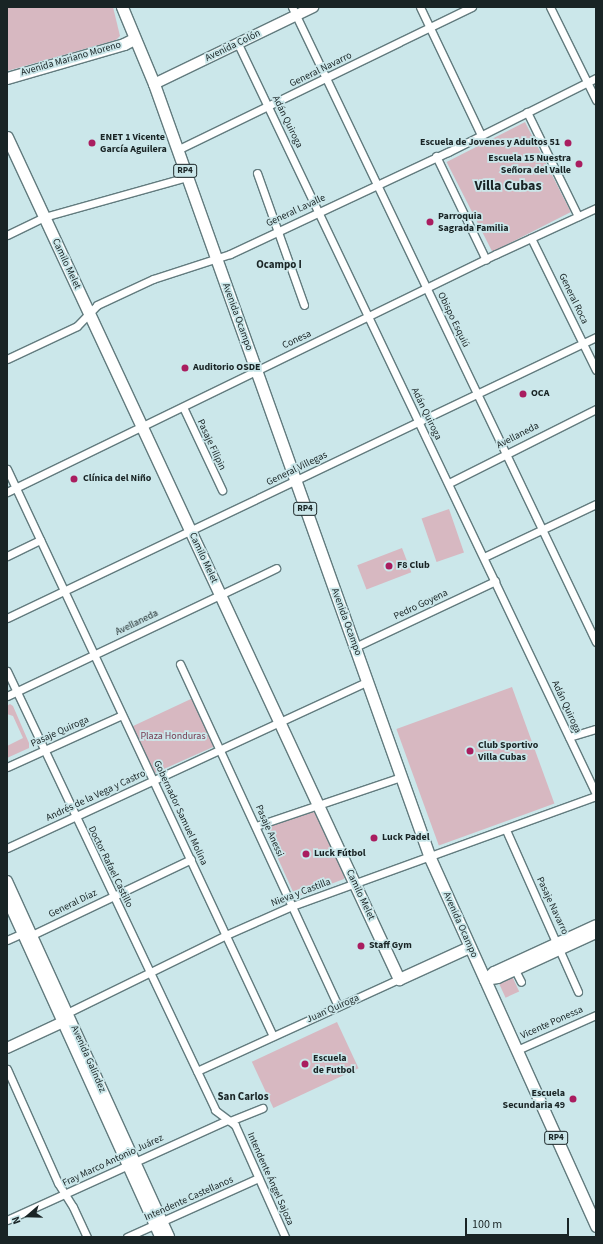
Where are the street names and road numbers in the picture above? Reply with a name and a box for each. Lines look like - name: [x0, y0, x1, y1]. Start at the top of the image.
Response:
- street label: Avenida Colón: [203, 27, 263, 65]
- street label: Avenida Mariano Moreno: [20, 39, 122, 79]
- street label: General Navarro: [288, 50, 354, 90]
- street label: Adán Quiroga: [269, 94, 305, 150]
- road number: RP4: [173, 164, 197, 178]
- street label: General Lavalle: [265, 192, 327, 230]
- street label: Camilo Melet: [49, 237, 83, 291]
- street label: General Roca: [556, 272, 590, 326]
- street label: Avenida Ocampo: [219, 282, 255, 352]
- street label: Obispo Esquiú: [434, 290, 472, 350]
- street label: Conesa: [281, 328, 313, 352]
- street label: Adán Quiroga: [408, 386, 444, 442]
- street label: Pasaje Filipin: [194, 418, 228, 472]
- street label: Avellaneda: [495, 420, 541, 452]
- street label: General Villegas: [265, 449, 329, 489]
- road number: RP4: [293, 502, 317, 516]
- street label: Camilo Melet: [186, 531, 220, 585]
- street label: Avenida Ocampo: [328, 587, 364, 657]
- street label: Pedro Goyena: [392, 587, 450, 623]
- street label: Avellaneda: [114, 608, 160, 638]
- street label: Adán Quiroga: [549, 679, 583, 735]
- street label: Pasaje Quiroga: [29, 714, 91, 750]
- street label: Gobernador Samuel Molina: [150, 759, 210, 867]
- street label: Andrés de la Vega y Castro: [44, 768, 148, 824]
- street label: Pasaje Anessi: [252, 803, 286, 859]
- street label: Doctor Rafael Castillo: [85, 824, 135, 910]
- street label: Camilo Melet: [343, 868, 377, 922]
- street label: Pasaje Navarro: [533, 875, 571, 937]
- street label: Nieva y Castilla: [270, 876, 332, 910]
- street label: General Díaz: [47, 887, 99, 921]
- street label: Avenida Ocampo: [440, 890, 480, 960]
- street label: Juan Quiroga: [305, 992, 361, 1026]
- street label: Vicente Ponessa: [519, 1004, 585, 1042]
- street label: Avenida Galíndez: [68, 1024, 108, 1094]
- street label: Intendente Ángel Sajoza: [244, 1131, 296, 1227]
- road number: RP4: [544, 1131, 568, 1145]
- street label: Fray Marco Antonio Juárez: [61, 1132, 165, 1190]
- street label: Intendente Castellanos: [143, 1174, 235, 1224]

